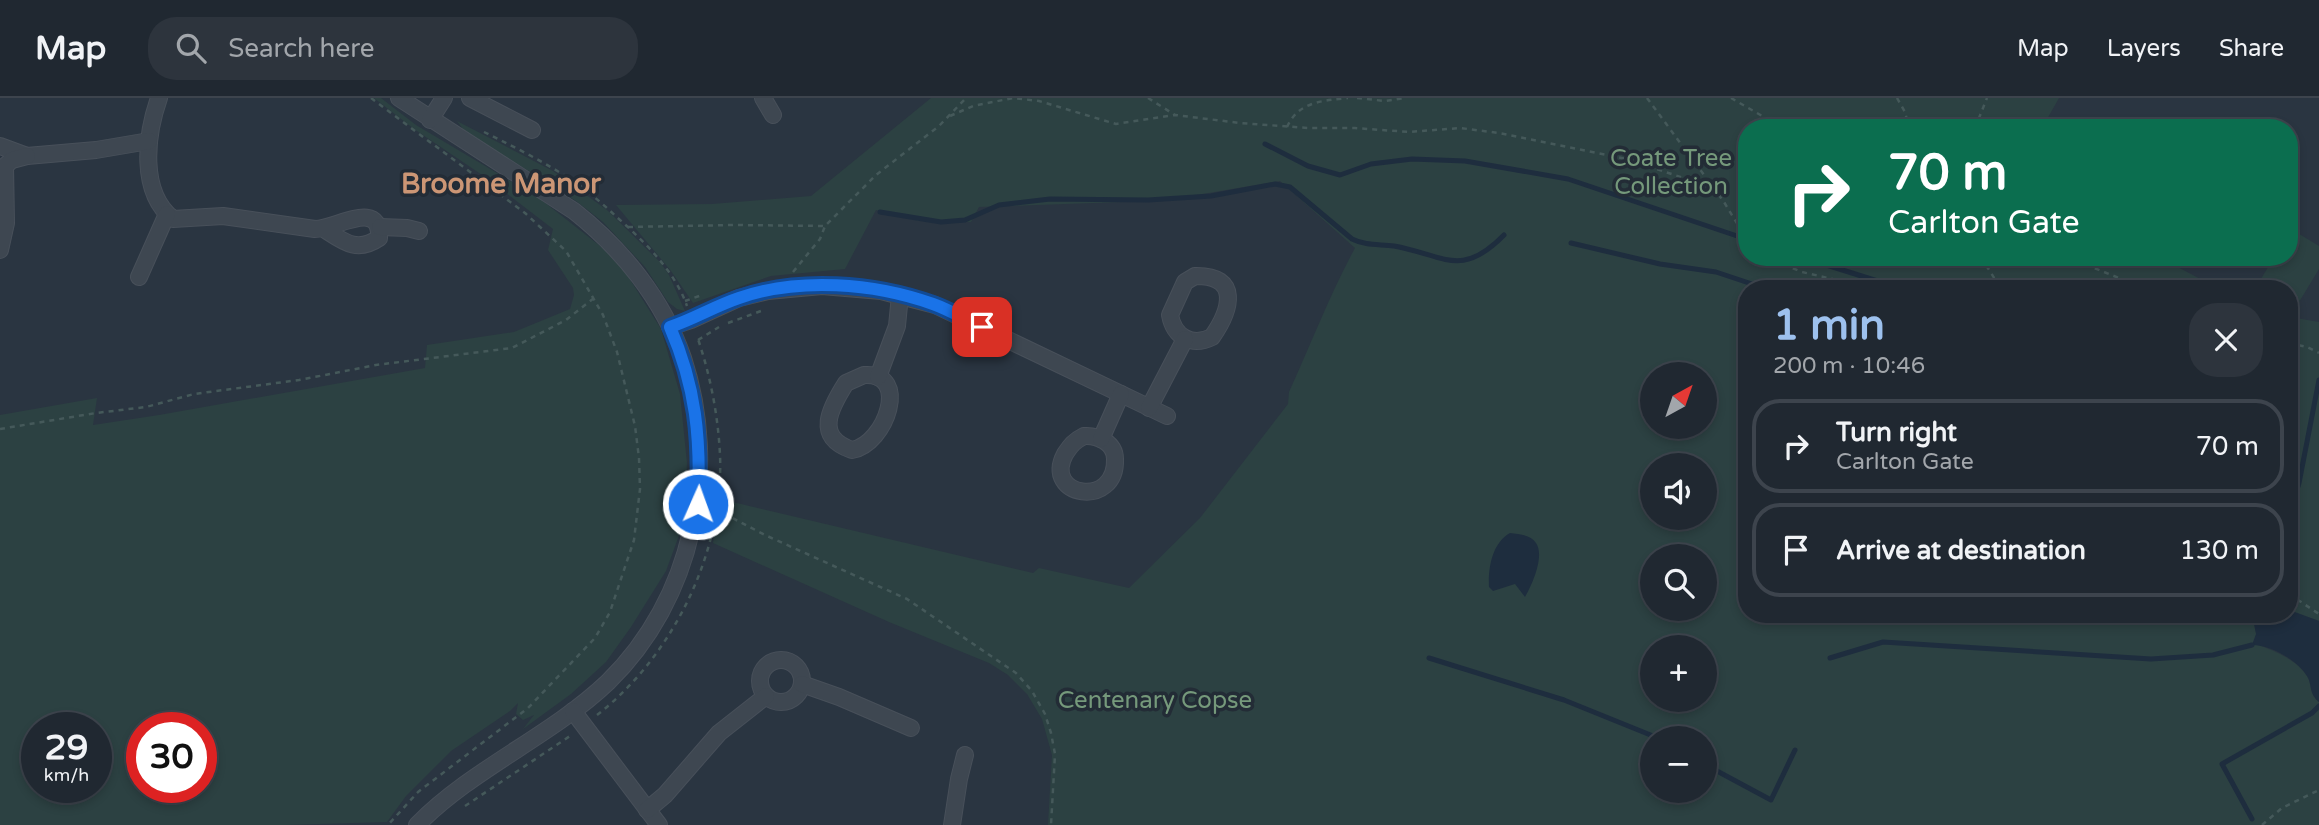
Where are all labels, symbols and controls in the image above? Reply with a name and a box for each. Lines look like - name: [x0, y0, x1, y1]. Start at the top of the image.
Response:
- search box: [148, 17, 638, 80]
- text: Map: [35, 29, 106, 68]
- icon: search: [172, 29, 210, 67]
- text: Search here: [228, 33, 374, 64]
- text: Map: [2017, 34, 2069, 63]
- text: Layers: [2107, 34, 2181, 63]
- text: Share: [2219, 34, 2284, 63]
- park label: Coate Tree Collection: [1610, 144, 1732, 201]
- text: 70 m: [1888, 144, 2007, 203]
- icon: right: [1773, 147, 1864, 238]
- district label: Broome Manor: [401, 167, 602, 201]
- text: Carlton Gate: [1888, 204, 2080, 242]
- pin: [952, 297, 1012, 357]
- text: 1 min: [1773, 300, 1885, 351]
- button: close: [2189, 303, 2263, 377]
- icon: arrive: [963, 308, 1001, 346]
- text: 200 m · 10:46: [1773, 352, 1925, 380]
- north arrow: [1640, 362, 1717, 439]
- map controls: [1640, 362, 1717, 803]
- text: Turn right: [1836, 417, 1957, 448]
- icon: right: [1777, 427, 1815, 465]
- text: 70 m: [2196, 431, 2259, 462]
- text: Carlton Gate: [1836, 448, 1974, 476]
- button: sound: [1640, 453, 1717, 530]
- position arrow: [661, 467, 735, 541]
- icon: arrive: [1777, 531, 1815, 569]
- text: Arrive at destination: [1836, 535, 2086, 566]
- text: 130 m: [2179, 535, 2259, 566]
- button: search: [1640, 544, 1717, 621]
- button: +: [1640, 635, 1717, 712]
- park label: Centenary Copse: [1058, 686, 1252, 715]
- speed limit sign: 30: [126, 712, 217, 803]
- button: −: [1640, 726, 1717, 803]
- text: 29: [45, 727, 88, 769]
- text: km/h: [44, 764, 89, 786]

